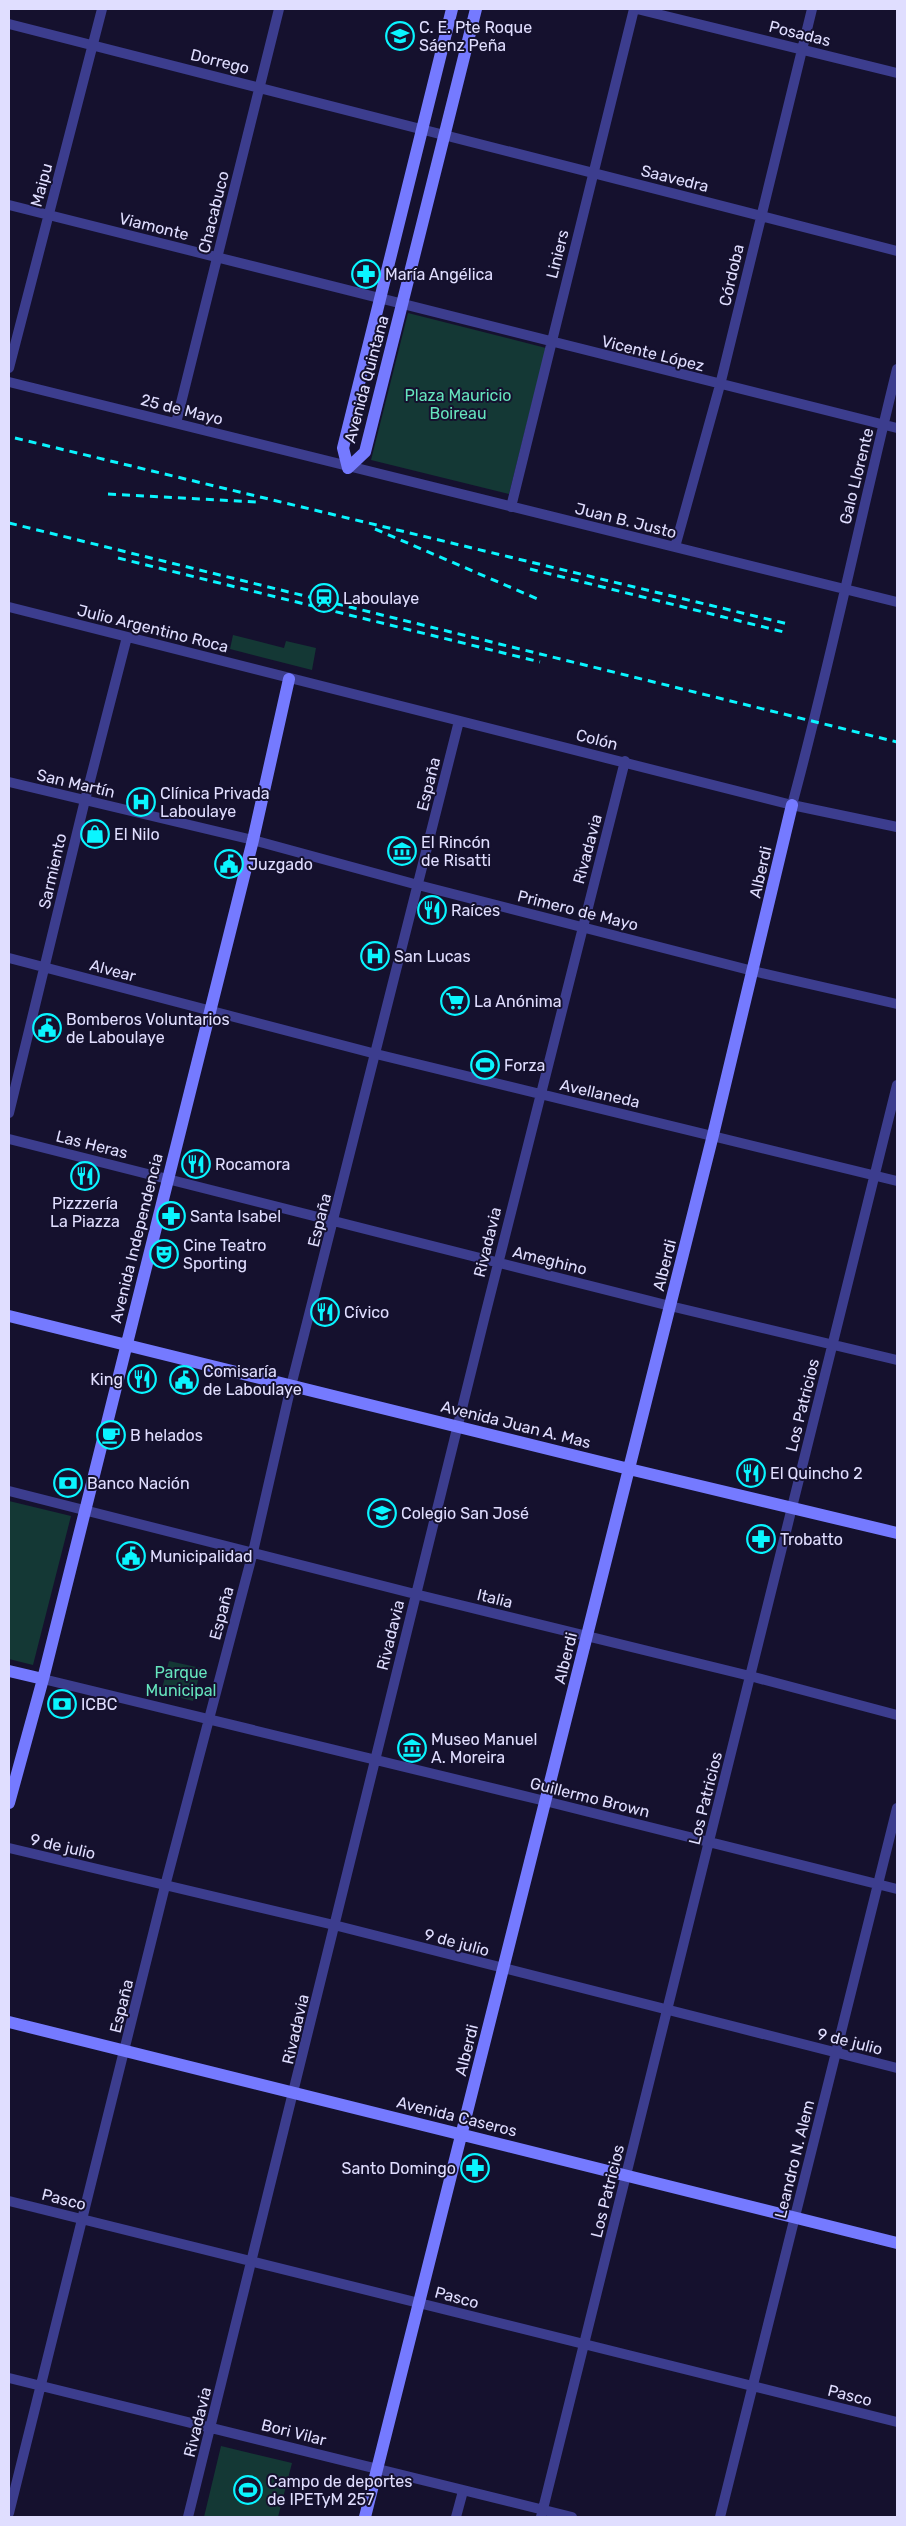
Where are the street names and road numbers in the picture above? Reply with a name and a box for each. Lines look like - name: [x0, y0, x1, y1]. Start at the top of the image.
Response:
- street label: Posadas: [767, 17, 833, 50]
- street label: Dorrego: [189, 45, 251, 78]
- street label: Maipu: [27, 161, 56, 209]
- street label: Saavedra: [639, 161, 711, 196]
- street label: Chacabuco: [194, 169, 233, 255]
- street label: Viamonte: [117, 209, 191, 244]
- street label: Liniers: [542, 228, 573, 281]
- street label: Córdoba: [715, 242, 748, 308]
- street label: Avenida Quintana: [340, 313, 393, 445]
- street label: Vicente López: [599, 332, 706, 375]
- street label: 25 de Mayo: [139, 390, 225, 429]
- street label: Galo Llorente: [835, 426, 878, 526]
- street label: Juan B. Justo: [573, 499, 679, 542]
- street label: Julio Argentino Roca: [75, 601, 230, 656]
- street label: Colón: [574, 725, 620, 754]
- street label: España: [413, 755, 444, 813]
- street label: San Martín: [35, 765, 117, 802]
- street label: Rivadavia: [569, 812, 606, 886]
- street label: Sarmiento: [35, 831, 70, 911]
- street label: Alberdi: [745, 844, 776, 900]
- street label: Primero de Mayo: [515, 886, 640, 935]
- street label: Alvear: [88, 955, 138, 986]
- street label: Avellaneda: [558, 1075, 642, 1112]
- street label: Las Heras: [54, 1126, 130, 1163]
- street label: Avenida Independencia: [106, 1151, 167, 1325]
- street label: España: [304, 1191, 335, 1249]
- street label: Rivadavia: [470, 1205, 505, 1279]
- street label: Alberdi: [649, 1237, 680, 1293]
- street label: Ameghino: [511, 1242, 589, 1279]
- street label: Los Patricios: [782, 1357, 823, 1454]
- street label: Avenida Juan A. Mas: [439, 1397, 593, 1452]
- street label: España: [205, 1584, 238, 1642]
- street label: Italia: [475, 1585, 515, 1612]
- street label: Rivadavia: [373, 1598, 408, 1672]
- street label: Alberdi: [550, 1630, 581, 1686]
- street label: Los Patricios: [685, 1750, 726, 1847]
- street label: Guillermo Brown: [528, 1773, 652, 1822]
- street label: 9 de julio: [28, 1830, 97, 1863]
- street label: 9 de julio: [422, 1925, 491, 1960]
- street label: España: [106, 1977, 137, 2035]
- street label: Rivadavia: [278, 1992, 313, 2066]
- street label: Alberdi: [451, 2022, 482, 2078]
- street label: 9 de julio: [815, 2024, 884, 2059]
- street label: Avenida Caseros: [395, 2092, 519, 2141]
- street label: Leandro N. Alem: [771, 2098, 818, 2220]
- street label: Los Patricios: [587, 2143, 628, 2240]
- street label: Pasco: [40, 2185, 88, 2214]
- street label: Pasco: [433, 2282, 481, 2312]
- street label: Pasco: [826, 2381, 874, 2410]
- street label: Rivadavia: [180, 2385, 215, 2459]
- street label: Bori Vilar: [259, 2415, 328, 2450]

